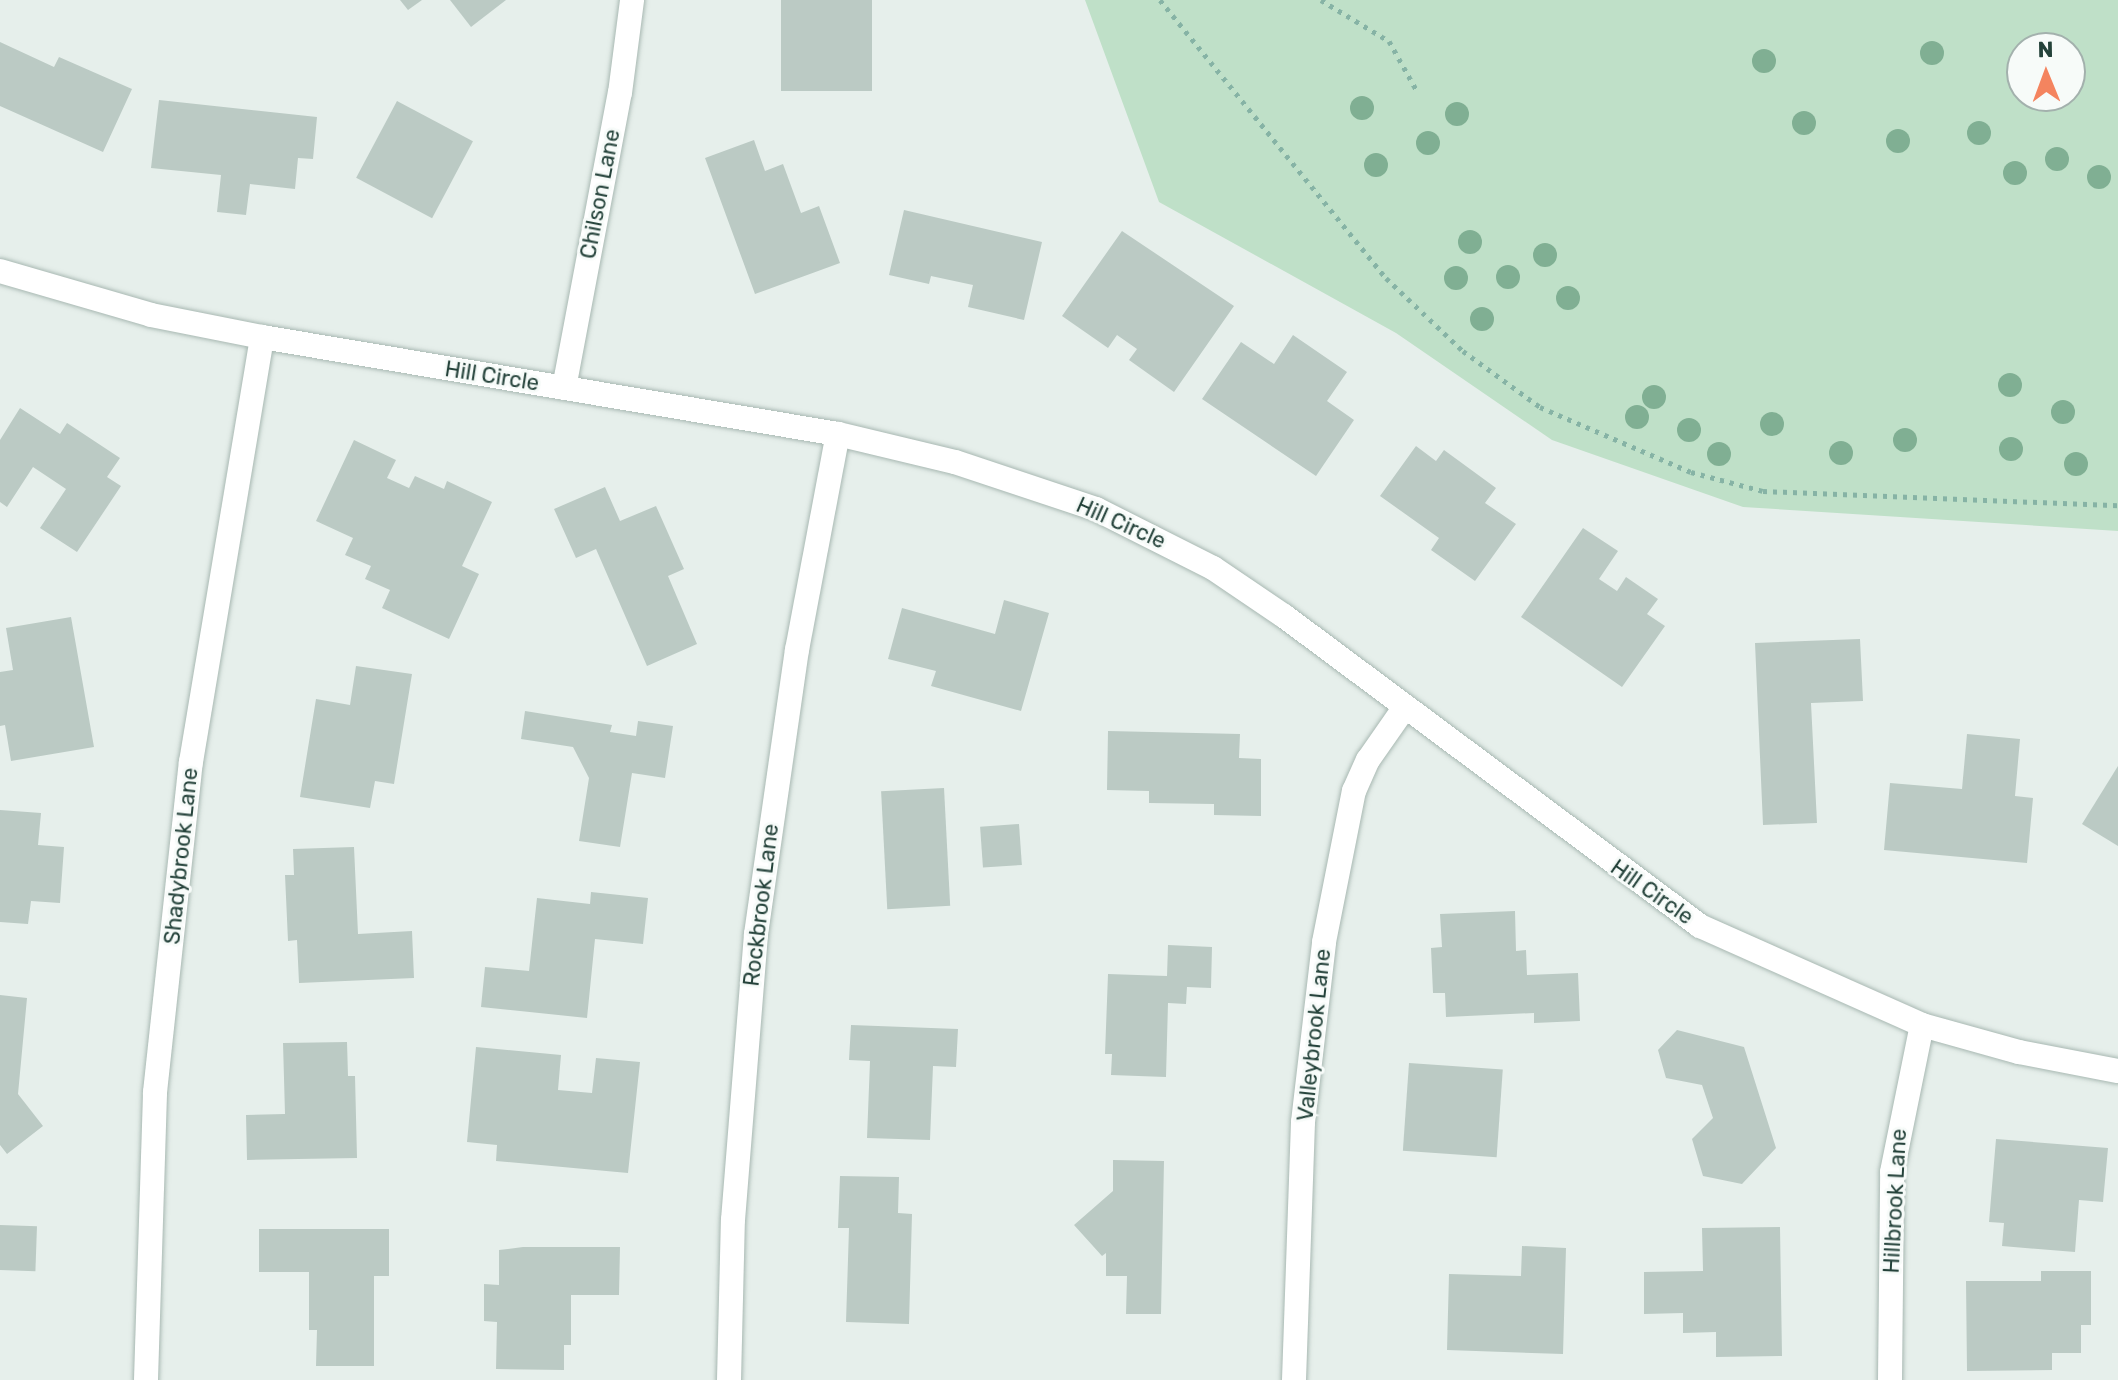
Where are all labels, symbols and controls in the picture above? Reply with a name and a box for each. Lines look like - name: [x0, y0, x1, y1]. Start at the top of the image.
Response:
- north arrow: [2006, 32, 2086, 112]
- text: N: [2037, 36, 2054, 63]
- street label: Chilson Lane: [574, 127, 626, 261]
- street label: Hill Circle: [443, 356, 541, 396]
- street label: Hill Circle: [1072, 492, 1170, 554]
- street label: Shadybrook Lane: [159, 766, 203, 946]
- street label: Rockbrook Lane: [738, 822, 784, 988]
- street label: Hill Circle: [1606, 854, 1698, 930]
- street label: Valleybrook Lane: [1292, 947, 1336, 1123]
- street label: Hillbrook Lane: [1878, 1128, 1912, 1274]

